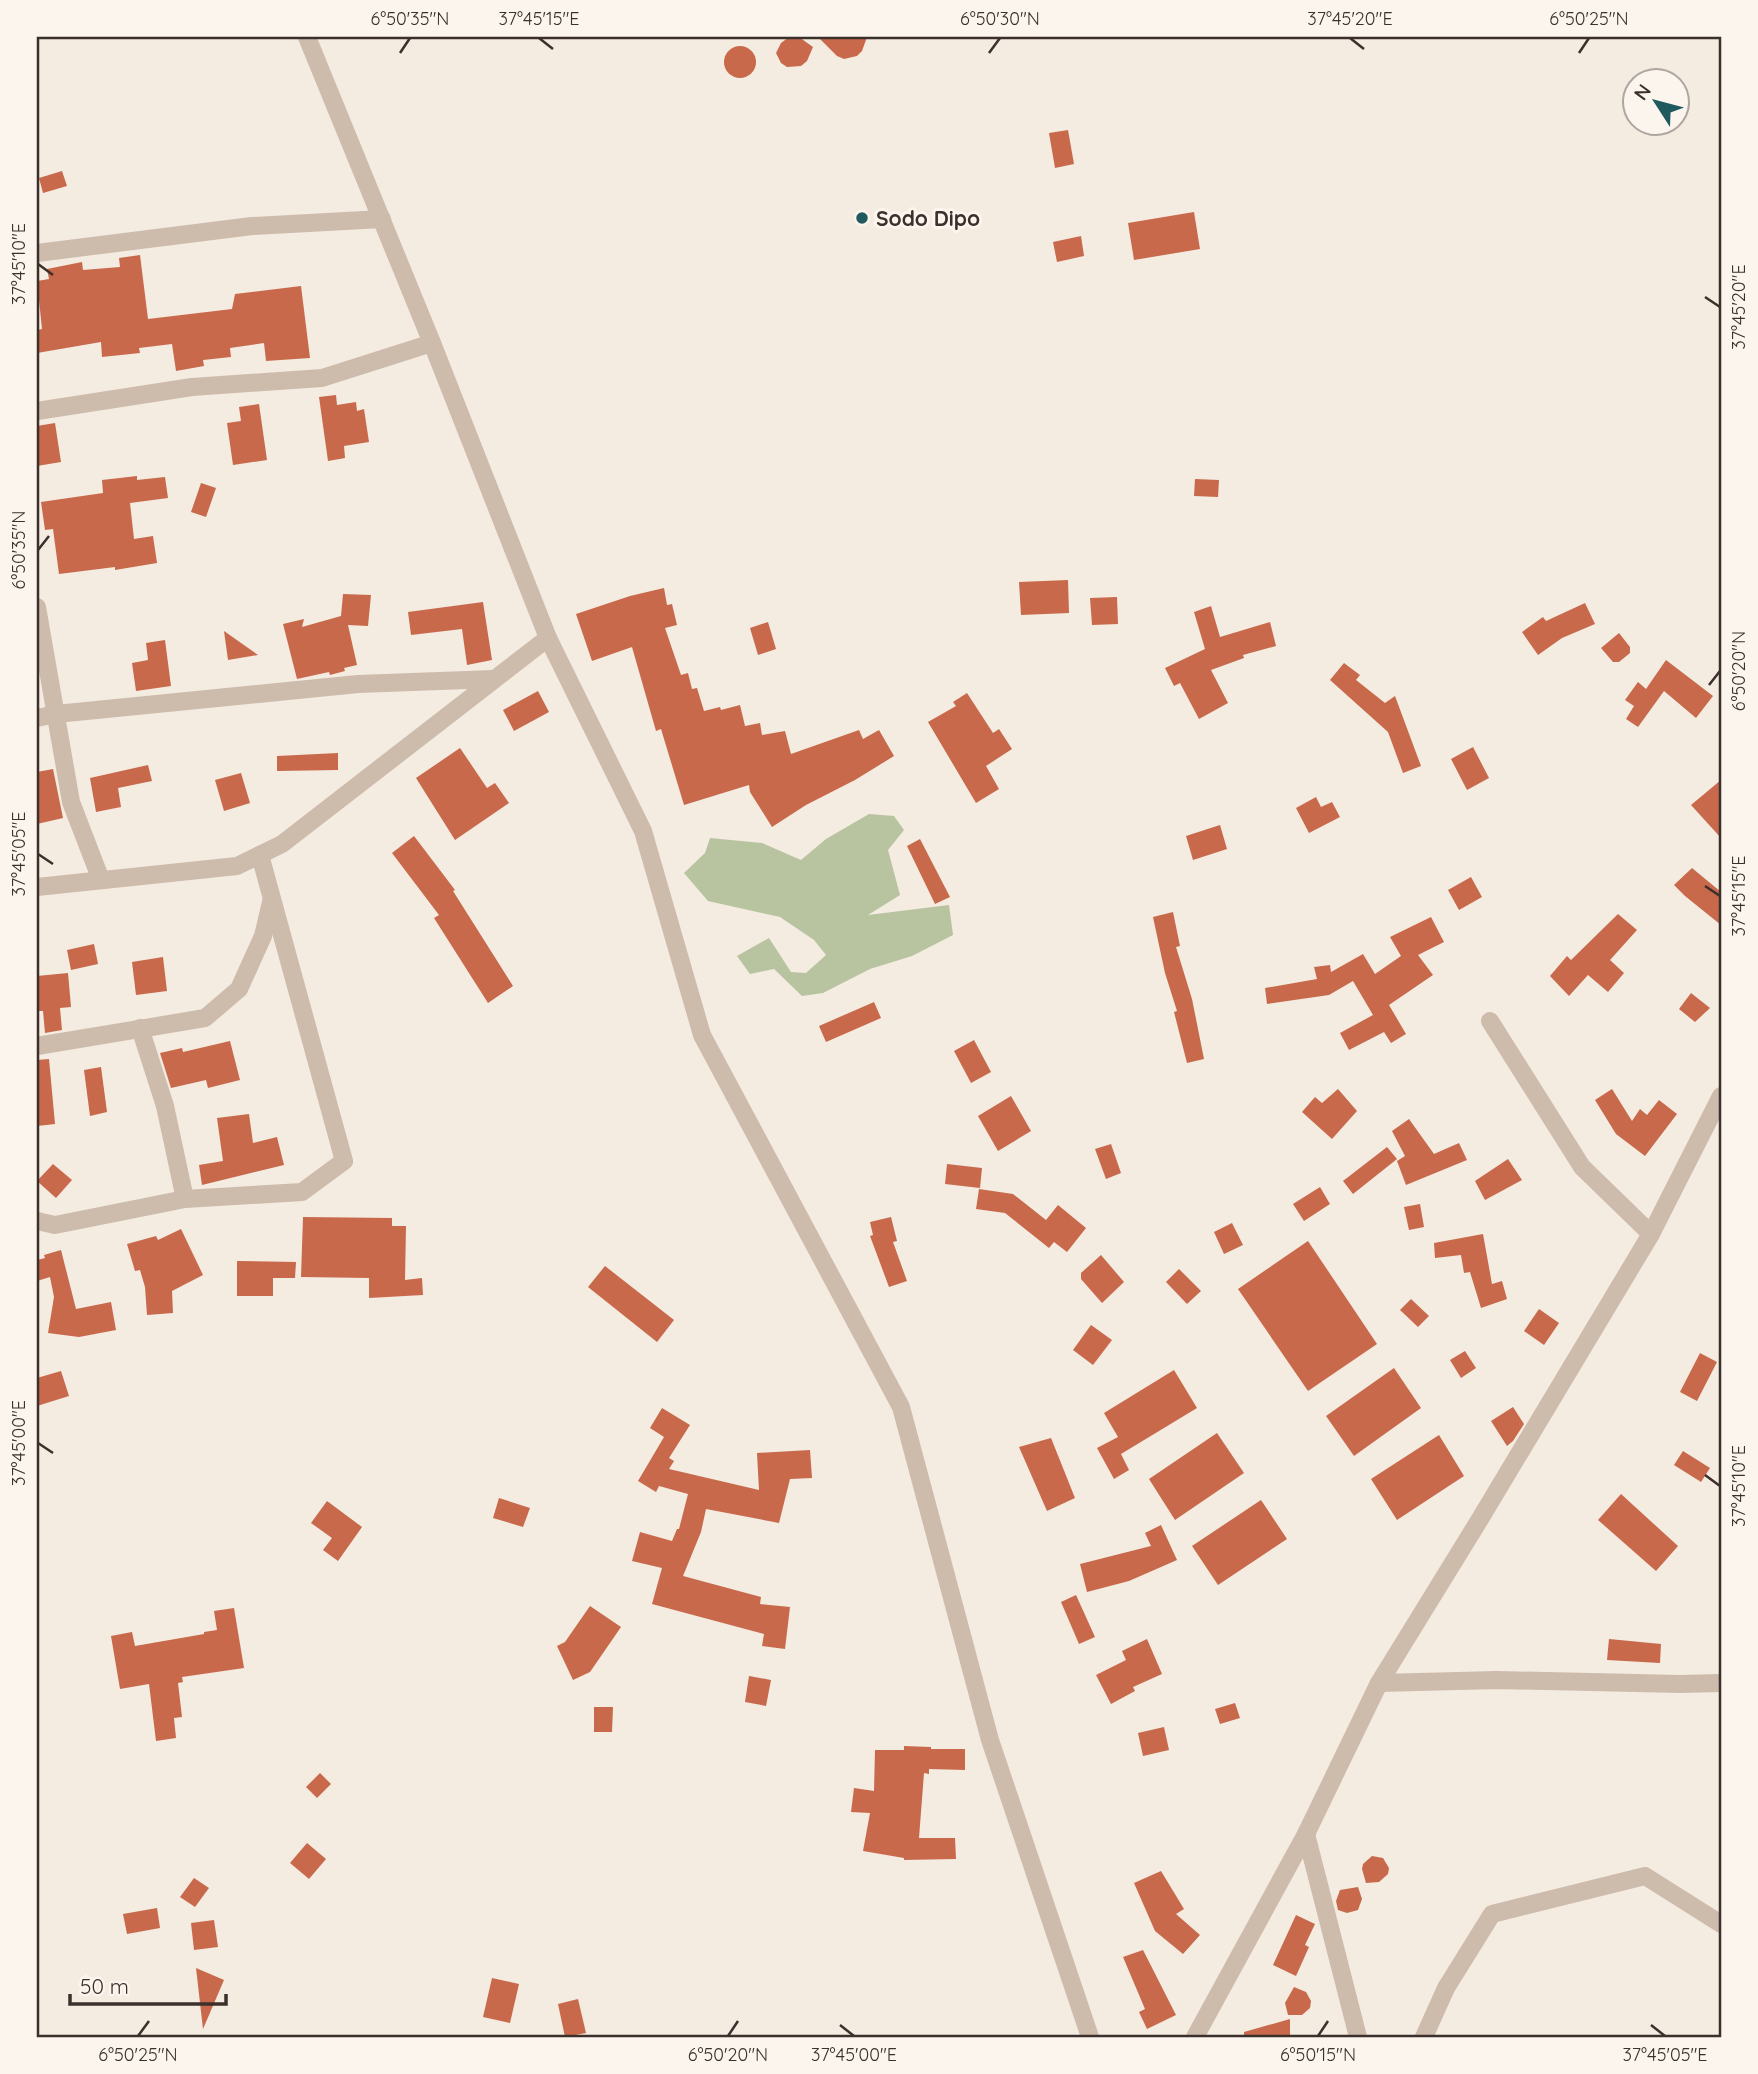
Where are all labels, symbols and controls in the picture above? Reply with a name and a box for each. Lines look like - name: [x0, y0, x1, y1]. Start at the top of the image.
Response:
- text: 6°50'35"N: [371, 7, 449, 30]
- text: 37°45'15"E: [498, 7, 580, 30]
- text: 6°50'30"N: [960, 7, 1040, 30]
- text: 37°45'20"E: [1307, 7, 1393, 30]
- text: 6°50'25"N: [1549, 7, 1629, 30]
- north arrow: [1622, 66, 1692, 136]
- text: N: [1628, 79, 1656, 105]
- place label: Sodo Dipo: [876, 205, 980, 231]
- marker: Sodo Dipo: [854, 210, 870, 226]
- text: 37°45'10"E: [7, 223, 30, 305]
- text: 37°45'20"E: [1727, 264, 1750, 350]
- text: 6°50'35"N: [7, 511, 30, 589]
- text: 6°50'20"N: [1727, 631, 1750, 711]
- text: 37°45'05"E: [7, 811, 30, 897]
- text: 37°45'15"E: [1727, 855, 1750, 937]
- text: 37°45'00"E: [7, 1400, 30, 1486]
- text: 37°45'10"E: [1727, 1445, 1750, 1527]
- scale bar: [70, 1962, 226, 2006]
- text: 50 m: [80, 1973, 129, 1999]
- text: 6°50'25"N: [98, 2043, 178, 2066]
- text: 6°50'20"N: [688, 2043, 768, 2066]
- text: 37°45'00"E: [811, 2043, 897, 2066]
- text: 6°50'15"N: [1280, 2043, 1356, 2066]
- text: 37°45'05"E: [1622, 2043, 1708, 2066]

